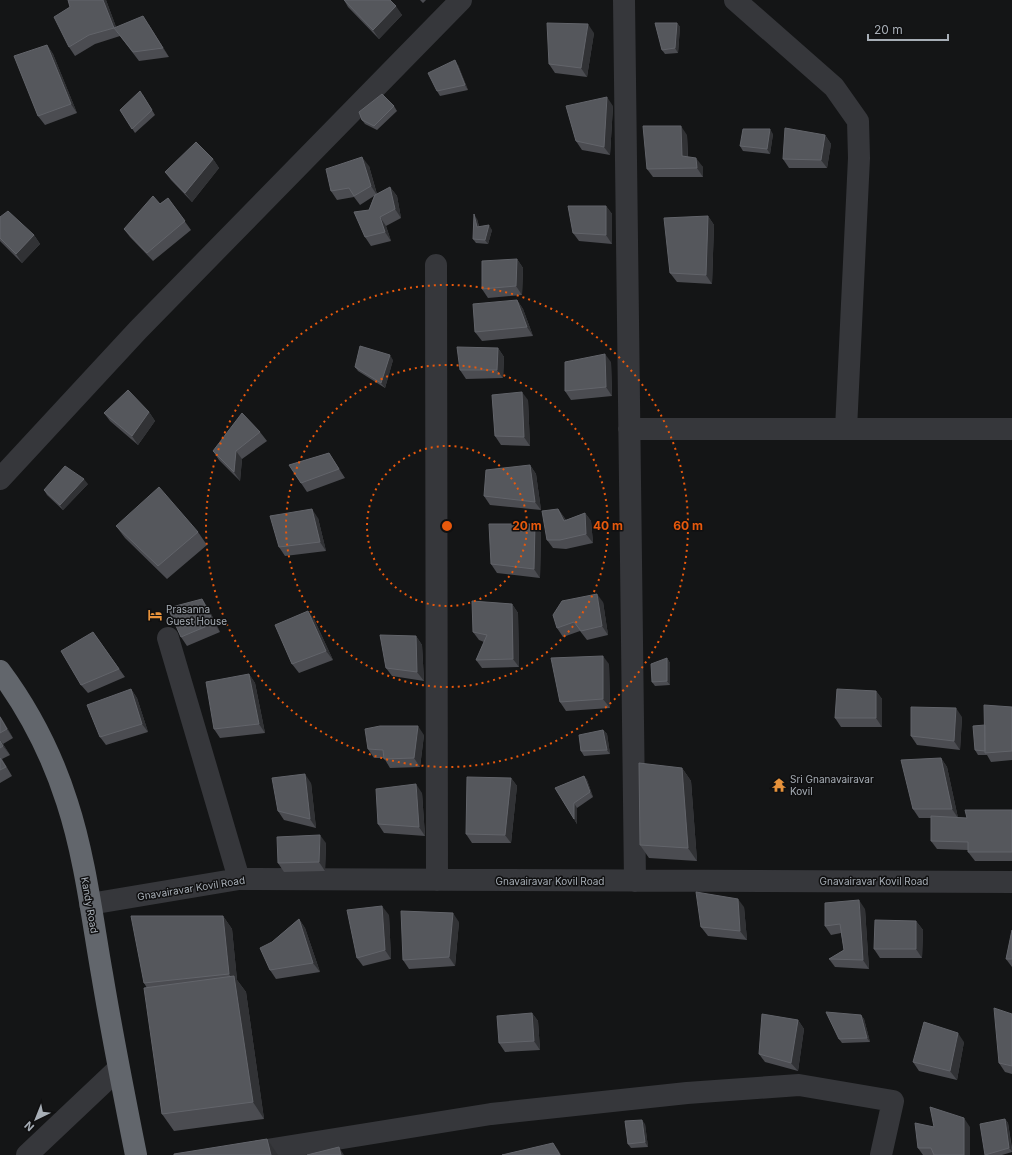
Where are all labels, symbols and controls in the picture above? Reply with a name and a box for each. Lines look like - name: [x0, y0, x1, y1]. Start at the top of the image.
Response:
- scale bar: [868, 16, 948, 42]
- text: 20 m: [874, 22, 903, 37]
- text: 20 m: [512, 518, 542, 533]
- text: 40 m: [593, 518, 623, 533]
- text: 60 m: [673, 518, 703, 533]
- centre of rings: [440, 519, 454, 533]
- place label: Prasanna Guest House: [166, 603, 227, 627]
- hotel icon: Prasanna Guest House: [147, 607, 163, 623]
- place label: Sri Gnanavairavar Kovil: [790, 773, 874, 797]
- temple icon: Sri Gnanavairavar Kovil: [771, 777, 787, 793]
- street label: Gnavairavar Kovil Road: [136, 874, 246, 902]
- street label: Gnavairavar Kovil Road: [496, 875, 604, 887]
- street label: Gnavairavar Kovil Road: [820, 875, 928, 887]
- street label: Kandy Road: [79, 876, 101, 934]
- north arrow: [16, 1099, 56, 1139]
- text: N: [21, 1118, 37, 1134]

